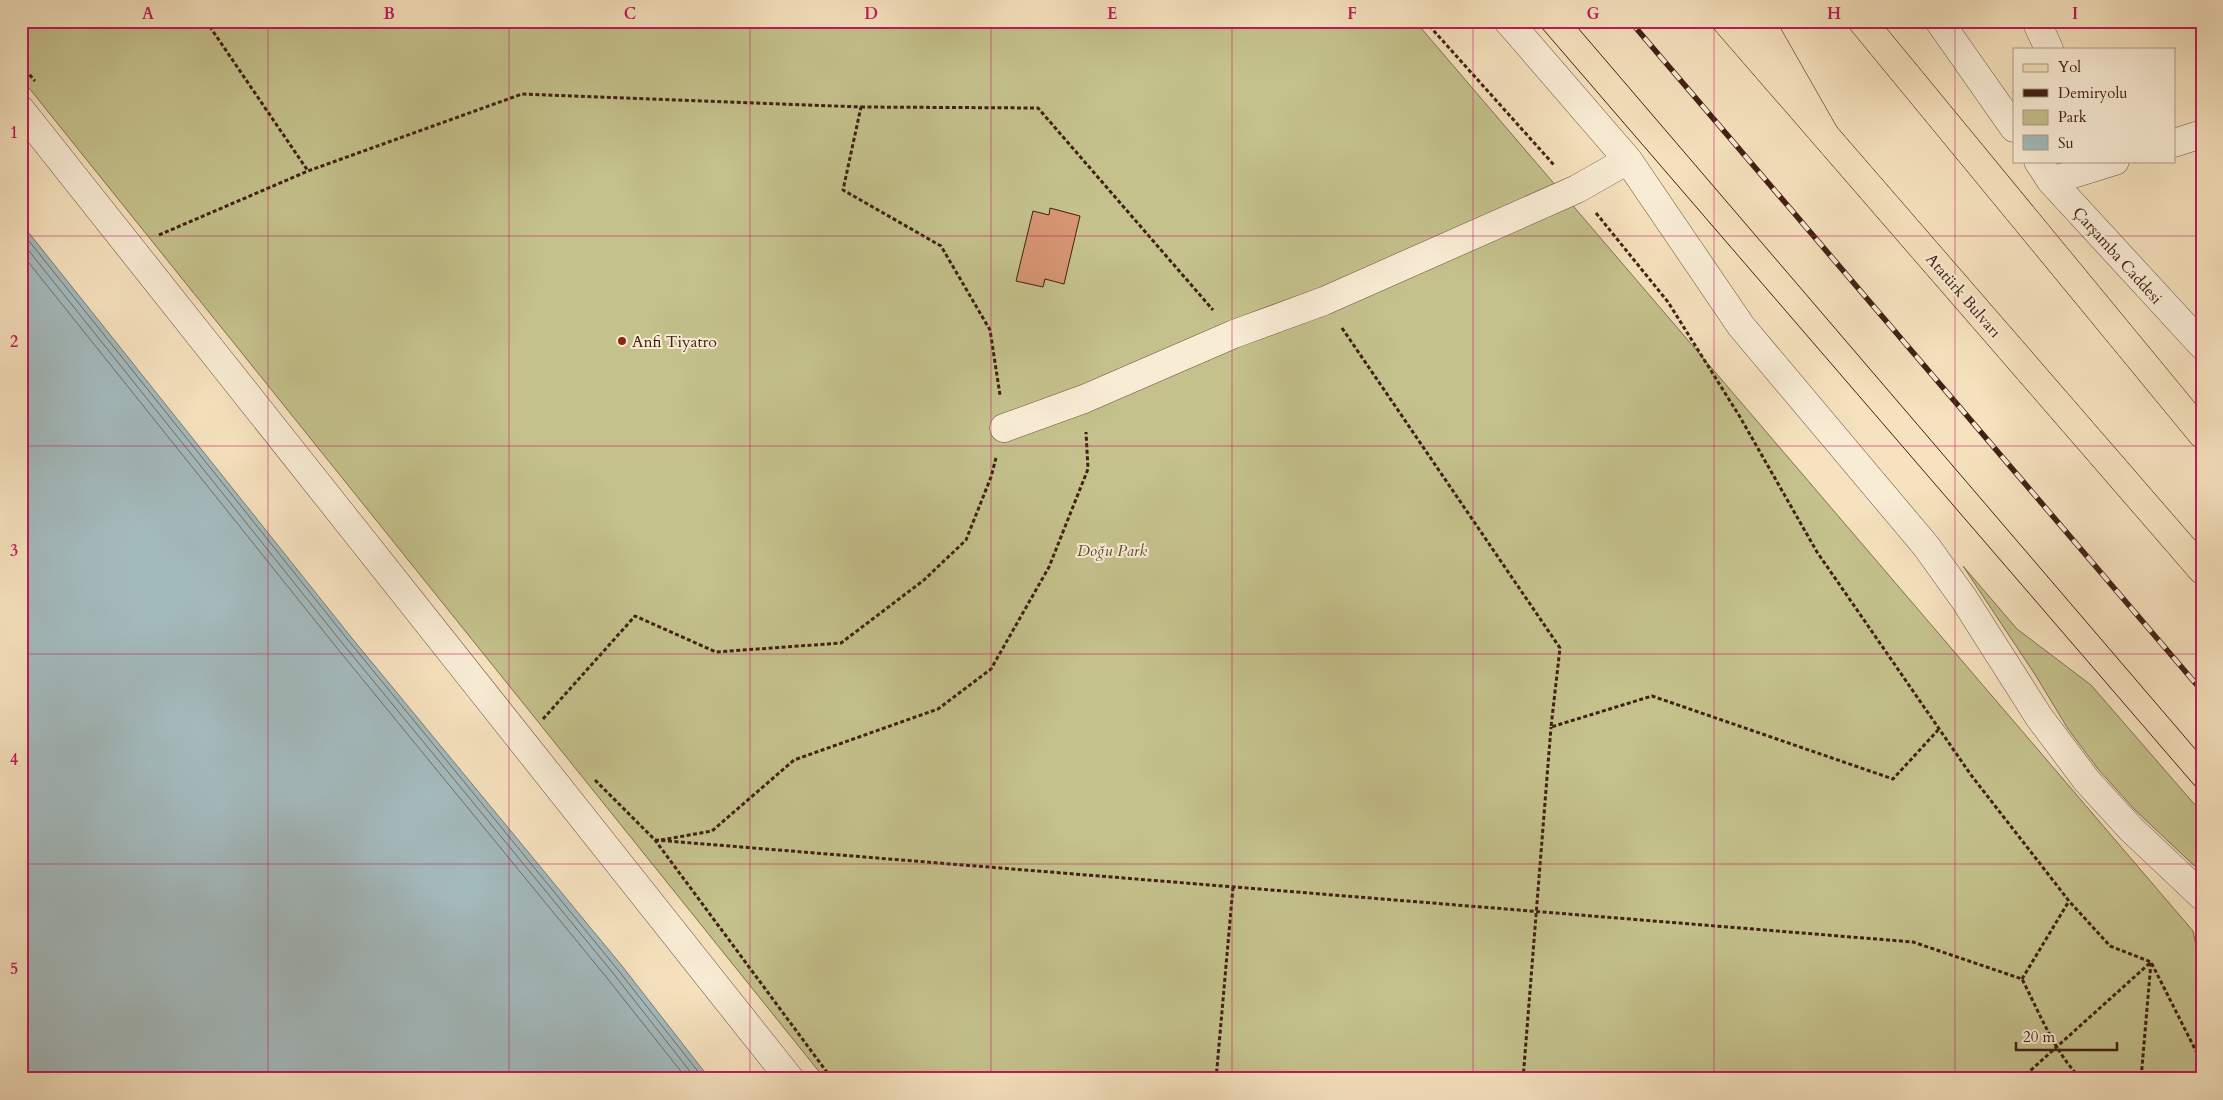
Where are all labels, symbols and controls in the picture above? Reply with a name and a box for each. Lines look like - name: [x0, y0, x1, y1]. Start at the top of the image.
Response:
- text: A: [142, 3, 154, 25]
- text: B: [383, 3, 395, 25]
- text: C: [624, 3, 636, 25]
- text: D: [864, 3, 878, 25]
- text: E: [1107, 3, 1117, 25]
- text: F: [1347, 3, 1357, 25]
- text: G: [1586, 3, 1600, 25]
- text: H: [1827, 3, 1841, 25]
- text: I: [2072, 3, 2078, 25]
- legend: [2013, 48, 2176, 162]
- text: Yol: [2058, 57, 2081, 77]
- text: Demiryolu: [2058, 83, 2127, 103]
- text: Park: [2058, 107, 2087, 127]
- text: 1: [10, 122, 18, 144]
- text: Su: [2058, 133, 2074, 153]
- street label: Çarşamba Caddesi: [2068, 202, 2167, 309]
- street label: Atatürk Bulvarı: [1921, 249, 2006, 343]
- text: 2: [10, 331, 18, 353]
- place label: Anfi Tiyatro: [632, 331, 717, 353]
- marker: Anfi Tiyatro: [616, 335, 628, 347]
- text: 3: [10, 540, 18, 562]
- park label: Doğu Park: [1077, 540, 1147, 562]
- text: 4: [10, 749, 18, 771]
- text: 5: [10, 958, 18, 980]
- scale bar: [2016, 1020, 2117, 1052]
- text: 20 m: [2023, 1027, 2055, 1047]

